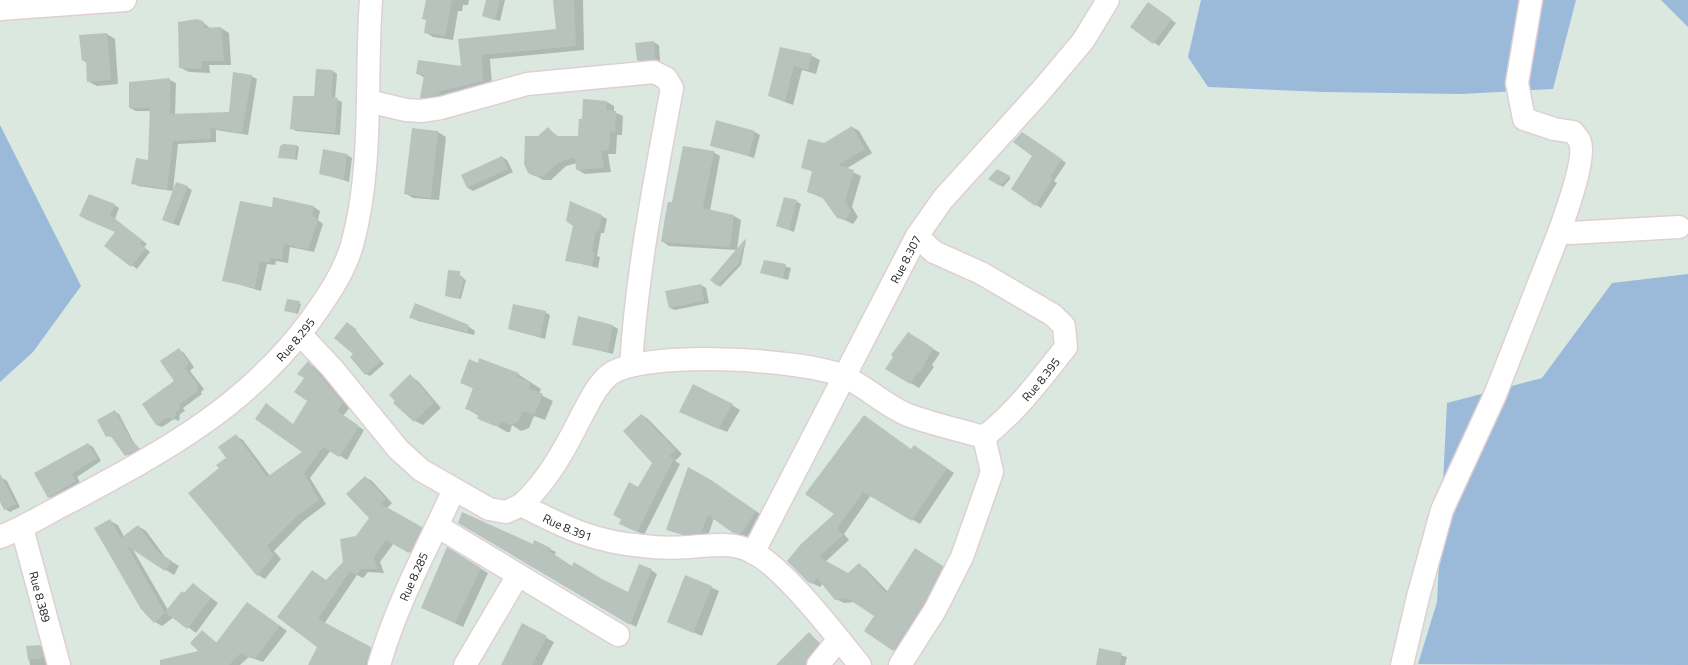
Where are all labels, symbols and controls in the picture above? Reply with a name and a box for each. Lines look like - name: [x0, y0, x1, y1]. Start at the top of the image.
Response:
- street label: Rue 8.307: [885, 232, 925, 286]
- street label: Rue 8.295: [271, 313, 319, 365]
- street label: Rue 8.395: [1017, 353, 1064, 405]
- street label: Rue 8.391: [540, 508, 595, 545]
- street label: Rue 8.285: [394, 549, 433, 604]
- street label: Rue 8.389: [25, 569, 57, 624]

